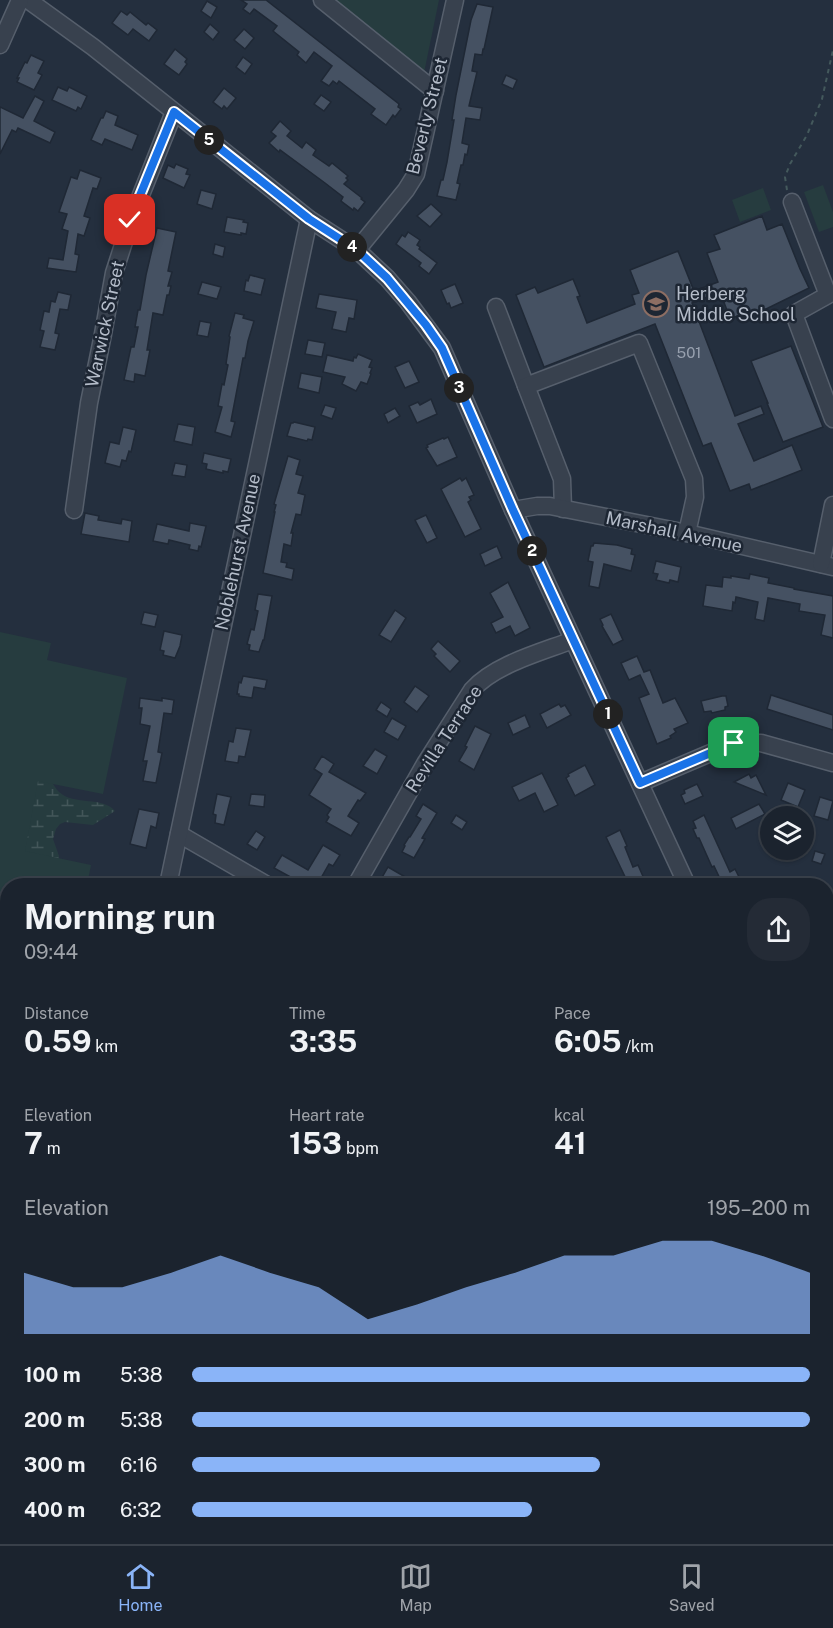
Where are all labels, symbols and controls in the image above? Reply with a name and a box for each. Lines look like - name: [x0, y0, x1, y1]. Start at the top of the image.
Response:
- street label: Beverly Street: [402, 55, 451, 177]
- pin: 5: [194, 125, 224, 155]
- text: 5: [204, 130, 214, 149]
- pin: [104, 194, 155, 245]
- icon: check: [113, 203, 146, 236]
- pin: 4: [337, 232, 367, 262]
- text: 4: [347, 237, 357, 256]
- street label: Warwick Street: [81, 259, 128, 389]
- place label: Herberg Middle School: [676, 283, 795, 325]
- school or university icon: Herberg Middle School: [641, 289, 671, 319]
- house number: 501: [677, 344, 701, 361]
- pin: 3: [444, 373, 474, 403]
- text: 3: [454, 378, 464, 397]
- street label: Noblehurst Avenue: [211, 472, 264, 632]
- street label: Marshall Avenue: [604, 507, 744, 556]
- pin: 2: [517, 536, 547, 566]
- text: 2: [527, 541, 537, 560]
- street label: Revilla Terrace: [401, 681, 486, 796]
- pin: 1: [593, 699, 623, 729]
- text: 1: [605, 704, 611, 723]
- pin: [708, 717, 759, 768]
- icon: arrive: [717, 726, 750, 759]
- map controls: [760, 806, 814, 860]
- button: layers: [760, 806, 814, 860]
- text: Morning run: [24, 898, 216, 936]
- button: share: [747, 898, 810, 961]
- text: 09:44: [24, 940, 78, 964]
- text: Distance: [24, 1004, 89, 1023]
- text: Time: [289, 1004, 325, 1023]
- text: Pace: [554, 1004, 591, 1023]
- text: 0.59: [24, 1023, 91, 1059]
- text: 3:35: [289, 1023, 357, 1059]
- text: 6:05: [554, 1023, 622, 1059]
- text: km: [91, 1037, 118, 1056]
- text: /km: [622, 1037, 654, 1056]
- text: Elevation: [24, 1106, 92, 1125]
- text: Heart rate: [289, 1106, 365, 1125]
- text: kcal: [554, 1106, 585, 1125]
- text: 7: [24, 1125, 43, 1161]
- text: 153: [289, 1125, 342, 1161]
- text: 41: [554, 1125, 587, 1161]
- text: m: [43, 1139, 61, 1158]
- text: bpm: [342, 1139, 379, 1158]
- text: Elevation: [24, 1196, 109, 1220]
- text: 195–200 m: [707, 1196, 810, 1220]
- text: 100 m: [24, 1363, 81, 1387]
- text: 5:38: [120, 1363, 163, 1387]
- text: 200 m: [24, 1408, 85, 1432]
- text: 5:38: [120, 1408, 163, 1432]
- text: 300 m: [24, 1453, 85, 1477]
- text: 6:16: [120, 1453, 158, 1477]
- text: 400 m: [24, 1498, 85, 1522]
- text: 6:32: [120, 1498, 161, 1522]
- tab: Home: [118, 1560, 162, 1615]
- tab: Map: [399, 1560, 432, 1615]
- tab: Saved: [669, 1560, 715, 1615]

